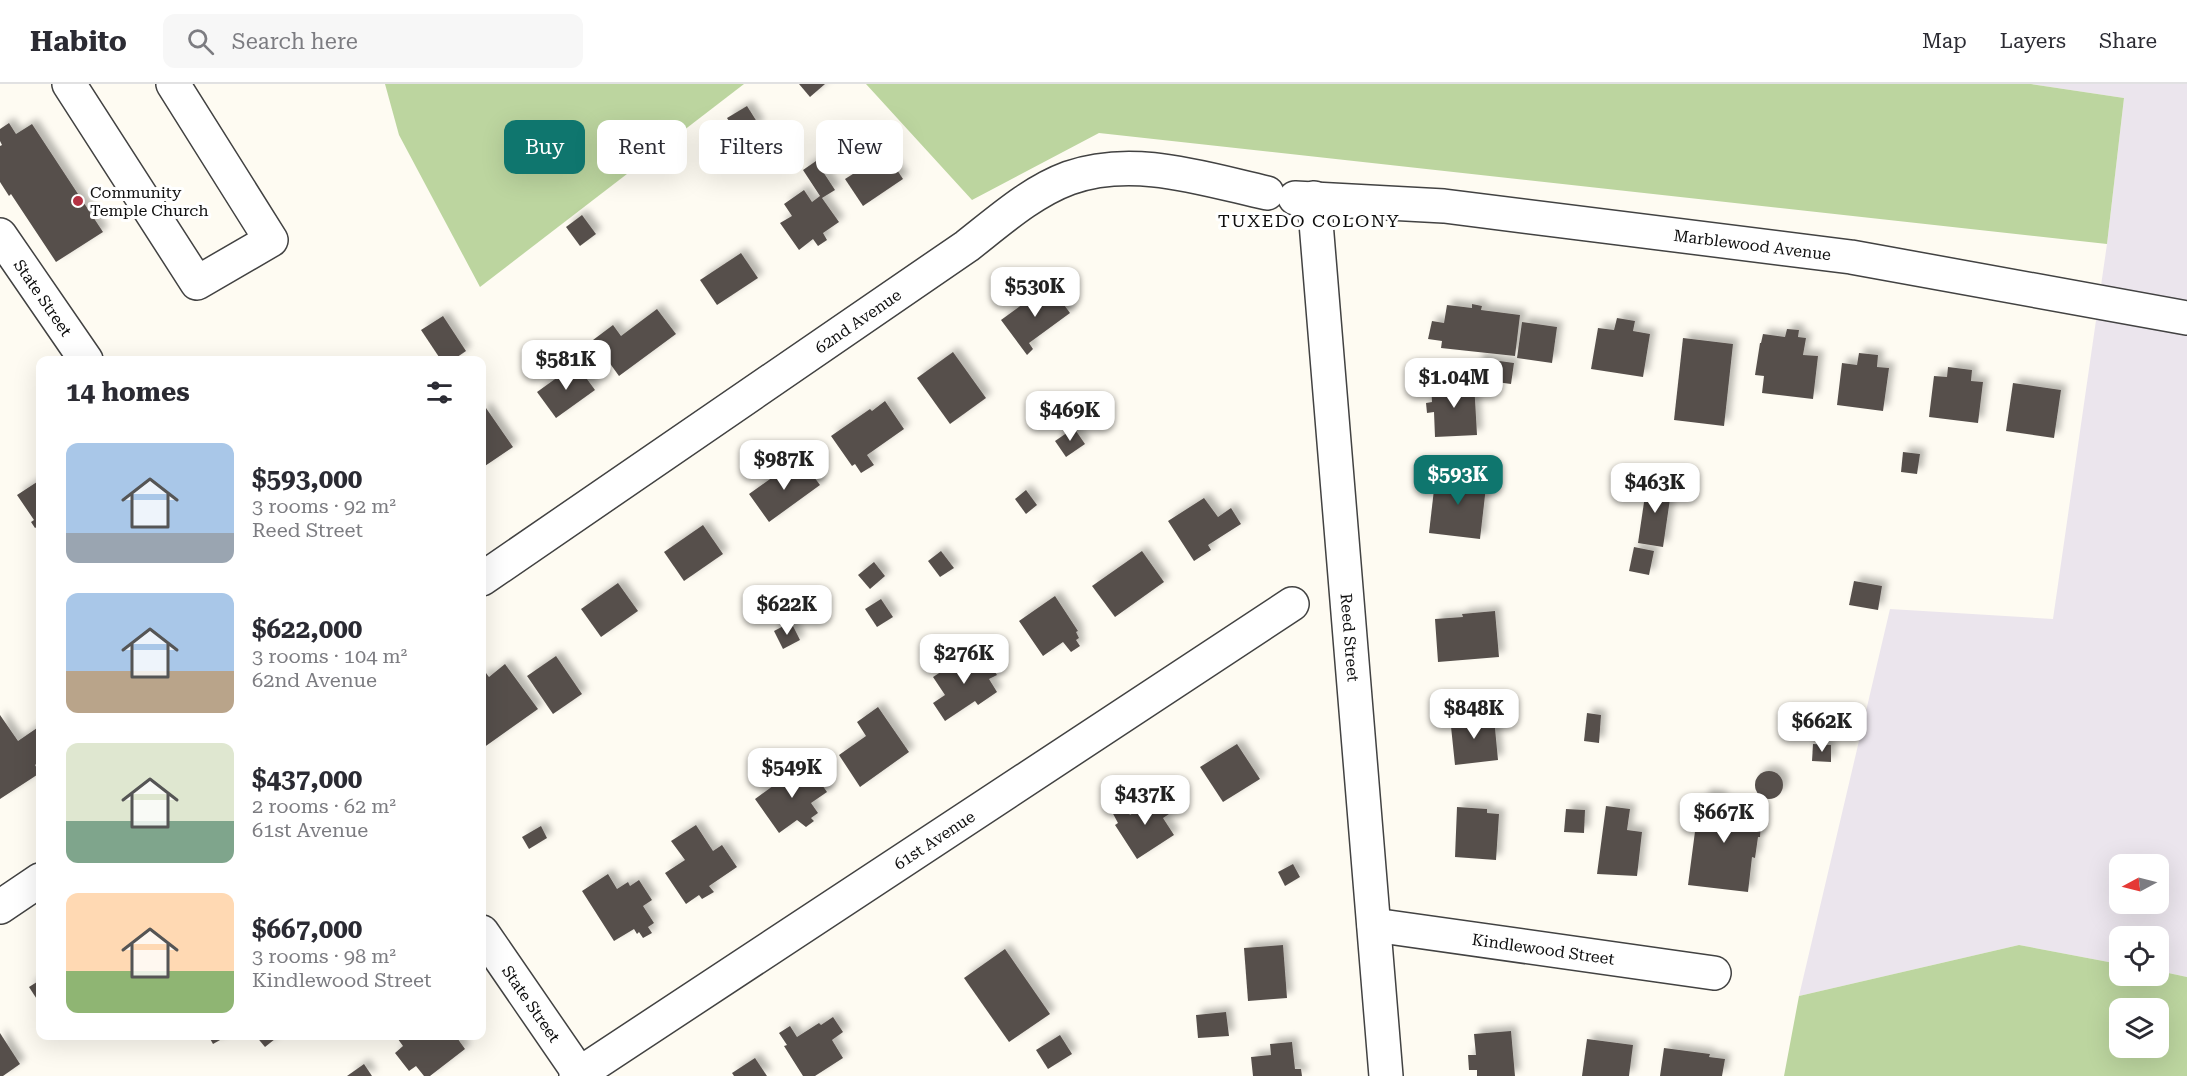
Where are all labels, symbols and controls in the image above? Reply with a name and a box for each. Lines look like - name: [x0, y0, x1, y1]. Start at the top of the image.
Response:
- search box: [163, 14, 583, 68]
- text: Habito: [30, 25, 127, 58]
- icon: search: [184, 25, 217, 58]
- text: Search here: [232, 29, 358, 54]
- text: Map: [1922, 29, 1967, 53]
- text: Layers: [2000, 29, 2066, 53]
- text: Share: [2099, 29, 2157, 53]
- chip: Buy: [504, 120, 585, 174]
- chip: Rent: [597, 120, 687, 174]
- chip: Filters: [699, 120, 804, 174]
- chip: New: [816, 120, 903, 174]
- place label: Community Temple Church: [90, 183, 209, 220]
- marker: Community Temple Church: [71, 194, 85, 208]
- district label: TUXEDO COLONY: [1218, 210, 1400, 231]
- street label: Marblewood Avenue: [1672, 226, 1832, 264]
- street label: State Street: [10, 256, 76, 340]
- pin: $530K: [993, 267, 1077, 318]
- text: $530K: [1005, 274, 1065, 298]
- street label: 62nd Avenue: [812, 285, 905, 357]
- pin: $581K: [524, 340, 608, 391]
- text: $581K: [536, 347, 596, 371]
- pin: $1.04M: [1405, 358, 1503, 409]
- text: $1.04M: [1419, 365, 1489, 389]
- icon: filters: [423, 376, 456, 409]
- text: 14 homes: [66, 377, 190, 407]
- pin: $469K: [1028, 391, 1112, 442]
- text: $469K: [1040, 398, 1100, 422]
- pin: $987K: [742, 440, 826, 491]
- text: $987K: [754, 447, 814, 471]
- pin: $593K: [1416, 455, 1500, 506]
- text: $593K: [1428, 462, 1488, 486]
- pin: $463K: [1613, 463, 1697, 514]
- text: $593,000: [252, 464, 362, 494]
- icon: home: [114, 467, 186, 539]
- text: $463K: [1625, 470, 1685, 494]
- text: 3 rooms · 92 m²: [252, 494, 396, 518]
- text: Reed Street: [252, 518, 363, 542]
- pin: $622K: [745, 585, 829, 636]
- text: $622K: [757, 592, 817, 616]
- street label: Reed Street: [1336, 592, 1363, 683]
- text: $622,000: [252, 614, 362, 644]
- icon: home: [114, 617, 186, 689]
- pin: $276K: [922, 634, 1006, 685]
- text: $276K: [934, 641, 994, 665]
- text: 3 rooms · 104 m²: [252, 644, 407, 668]
- text: 62nd Avenue: [252, 668, 377, 692]
- pin: $848K: [1432, 689, 1516, 740]
- text: $848K: [1444, 696, 1504, 720]
- pin: $662K: [1780, 702, 1864, 753]
- text: $662K: [1792, 709, 1852, 733]
- pin: $549K: [750, 748, 834, 799]
- text: $549K: [762, 755, 822, 779]
- text: $437,000: [252, 764, 362, 794]
- icon: home: [114, 767, 186, 839]
- pin: $437K: [1103, 775, 1187, 826]
- text: $437K: [1115, 782, 1175, 806]
- pin: $667K: [1682, 793, 1766, 844]
- text: 2 rooms · 62 m²: [252, 794, 396, 818]
- text: $667K: [1694, 800, 1754, 824]
- street label: 61st Avenue: [890, 807, 979, 874]
- text: 61st Avenue: [252, 818, 368, 842]
- north arrow: [2109, 854, 2169, 914]
- map controls: [2109, 854, 2169, 1058]
- text: $667,000: [252, 914, 362, 944]
- icon: home: [114, 917, 186, 989]
- button: locate: [2109, 926, 2169, 986]
- street label: Kindlewood Street: [1471, 930, 1616, 969]
- text: 3 rooms · 98 m²: [252, 944, 396, 968]
- street label: State Street: [498, 962, 564, 1046]
- text: Kindlewood Street: [252, 968, 432, 992]
- button: layers: [2109, 998, 2169, 1058]

